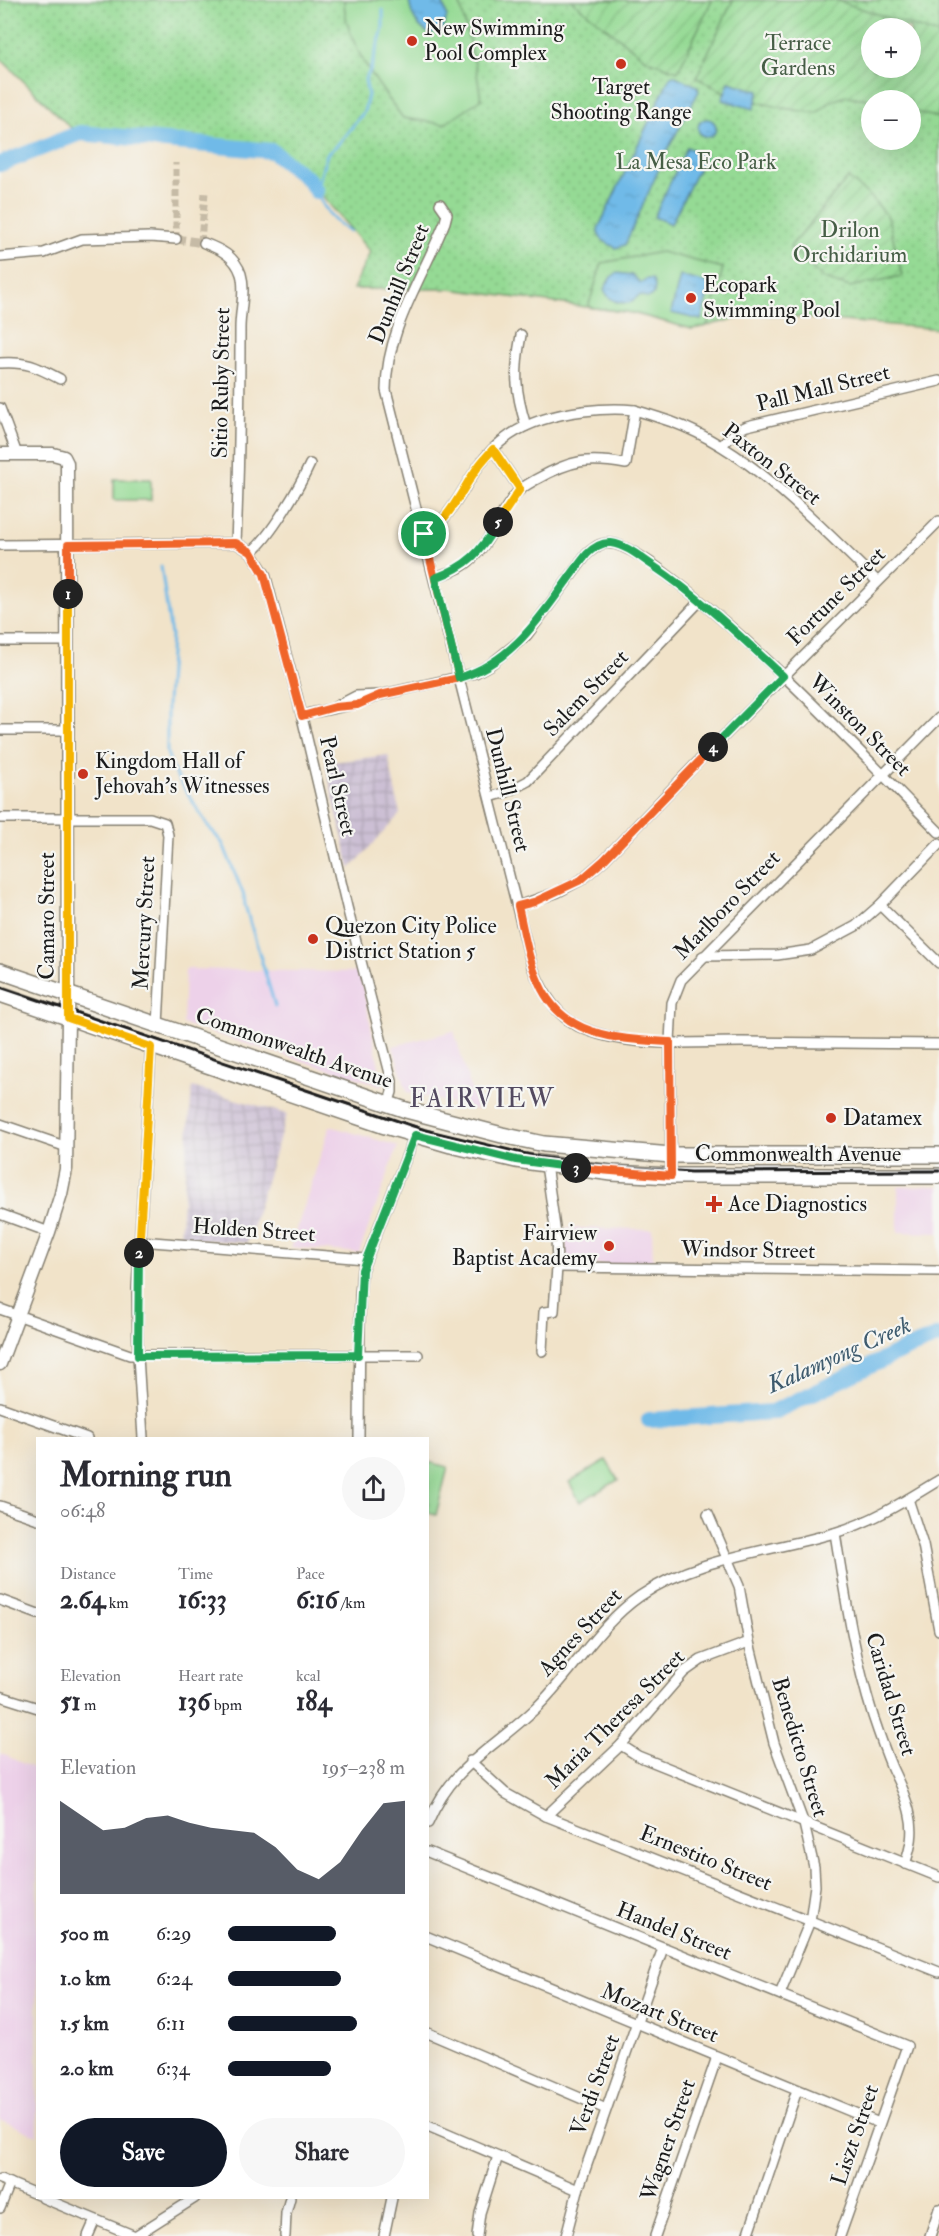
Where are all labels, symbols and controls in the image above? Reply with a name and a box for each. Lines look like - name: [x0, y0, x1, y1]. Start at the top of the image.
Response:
- place label: New Swimming Pool Complex: [424, 14, 565, 68]
- map controls: [861, 18, 921, 150]
- button: +: [861, 18, 921, 78]
- park label: Terrace Gardens: [761, 29, 835, 82]
- marker: New Swimming Pool Complex: [405, 34, 419, 48]
- marker: Target Shooting Range: [614, 57, 628, 71]
- place label: Target Shooting Range: [551, 73, 691, 126]
- button: −: [861, 90, 921, 150]
- park label: La Mesa Eco Park: [616, 148, 777, 176]
- park label: Drilon Orchidarium: [793, 216, 907, 269]
- street label: Dunhill Street: [362, 220, 436, 348]
- place label: Ecopark Swimming Pool: [703, 271, 841, 324]
- marker: Ecopark Swimming Pool: [684, 291, 698, 305]
- street label: Sitio Ruby Street: [206, 307, 236, 459]
- street label: Pall Mall Street: [753, 358, 893, 418]
- street label: Paxton Street: [717, 417, 827, 511]
- pin: 5: [483, 507, 513, 537]
- pin: [398, 508, 449, 559]
- text: 5: [494, 512, 502, 532]
- icon: arrive: [407, 517, 440, 550]
- street label: Fortune Street: [781, 541, 891, 651]
- pin: 1: [53, 579, 83, 609]
- text: 1: [65, 584, 71, 604]
- street label: Salem Street: [537, 643, 635, 743]
- street label: Winston Street: [802, 667, 917, 782]
- street label: Dunhill Street: [479, 725, 537, 855]
- pin: 4: [698, 732, 728, 762]
- street label: Pearl Street: [313, 733, 363, 839]
- text: 4: [709, 737, 717, 757]
- place label: Kingdom Hall of Jehovah's Witnesses: [94, 747, 270, 800]
- marker: Kingdom Hall of Jehovah's Witnesses: [76, 767, 90, 781]
- street label: Marlboro Street: [668, 844, 786, 966]
- street label: Camaro Street: [33, 852, 61, 980]
- street label: Mercury Street: [127, 855, 161, 991]
- place label: Quezon City Police District Station 5: [325, 912, 497, 965]
- marker: Quezon City Police District Station 5: [306, 932, 320, 946]
- street label: Commonwealth Avenue: [192, 1001, 396, 1095]
- district label: FAIRVIEW: [409, 1083, 555, 1115]
- place label: Datamex: [843, 1104, 922, 1132]
- marker: Datamex: [824, 1111, 838, 1125]
- street label: Commonwealth Avenue: [695, 1140, 901, 1168]
- pin: 3: [561, 1153, 591, 1183]
- text: 3: [573, 1158, 579, 1178]
- place label: Ace Diagnostics: [727, 1190, 867, 1218]
- marker: Ace Diagnostics: [705, 1195, 723, 1213]
- street label: Holden Street: [192, 1212, 316, 1248]
- place label: Fairview Baptist Academy: [452, 1219, 597, 1273]
- street label: Windsor Street: [680, 1235, 815, 1265]
- pin: 2: [124, 1238, 154, 1268]
- marker: Fairview Baptist Academy: [602, 1239, 616, 1253]
- text: 2: [135, 1243, 143, 1263]
- water label: Kalamyong Creek: [761, 1309, 916, 1401]
- text: Morning run: [60, 1455, 232, 1496]
- button: share: [342, 1457, 405, 1520]
- text: 06:48: [60, 1498, 105, 1523]
- text: Distance: [60, 1564, 116, 1584]
- text: Time: [178, 1564, 213, 1584]
- text: Pace: [296, 1564, 325, 1584]
- street label: Agnes Street: [531, 1582, 628, 1683]
- text: 2.64: [60, 1584, 105, 1616]
- text: 16:33: [178, 1584, 227, 1616]
- text: 6:16: [296, 1584, 338, 1616]
- text: km: [105, 1593, 129, 1613]
- text: /km: [338, 1593, 365, 1613]
- street label: Caridad Street: [859, 1629, 923, 1759]
- street label: Maria Theresa Street: [539, 1643, 691, 1795]
- text: Elevation: [60, 1666, 121, 1686]
- text: Heart rate: [178, 1666, 243, 1686]
- text: kcal: [296, 1666, 321, 1686]
- street label: Benedicto Street: [765, 1674, 835, 1820]
- text: 51: [60, 1686, 81, 1718]
- text: 136: [178, 1686, 210, 1718]
- text: 184: [296, 1686, 332, 1718]
- text: m: [81, 1695, 97, 1715]
- text: bpm: [210, 1695, 242, 1715]
- text: Elevation: [60, 1755, 136, 1780]
- text: 195–238 m: [322, 1755, 405, 1780]
- street label: Ernestito Street: [636, 1819, 776, 1897]
- street label: Handel Street: [612, 1895, 736, 1967]
- text: 500 m: [60, 1921, 109, 1946]
- text: 6:29: [156, 1921, 191, 1946]
- text: 1.0 km: [60, 1966, 111, 1991]
- text: 6:24: [156, 1966, 192, 1991]
- street label: Mozart Street: [597, 1977, 723, 2049]
- text: 1.5 km: [60, 2011, 109, 2036]
- text: 6:11: [156, 2011, 185, 2036]
- street label: Verdi Street: [564, 2031, 626, 2139]
- text: 2.0 km: [60, 2056, 114, 2081]
- text: 6:34: [156, 2056, 189, 2081]
- street label: Wagner Street: [634, 2076, 702, 2205]
- street label: Liszt Street: [825, 2081, 885, 2189]
- button: Save: [60, 2118, 227, 2187]
- button: Share: [239, 2118, 405, 2187]

